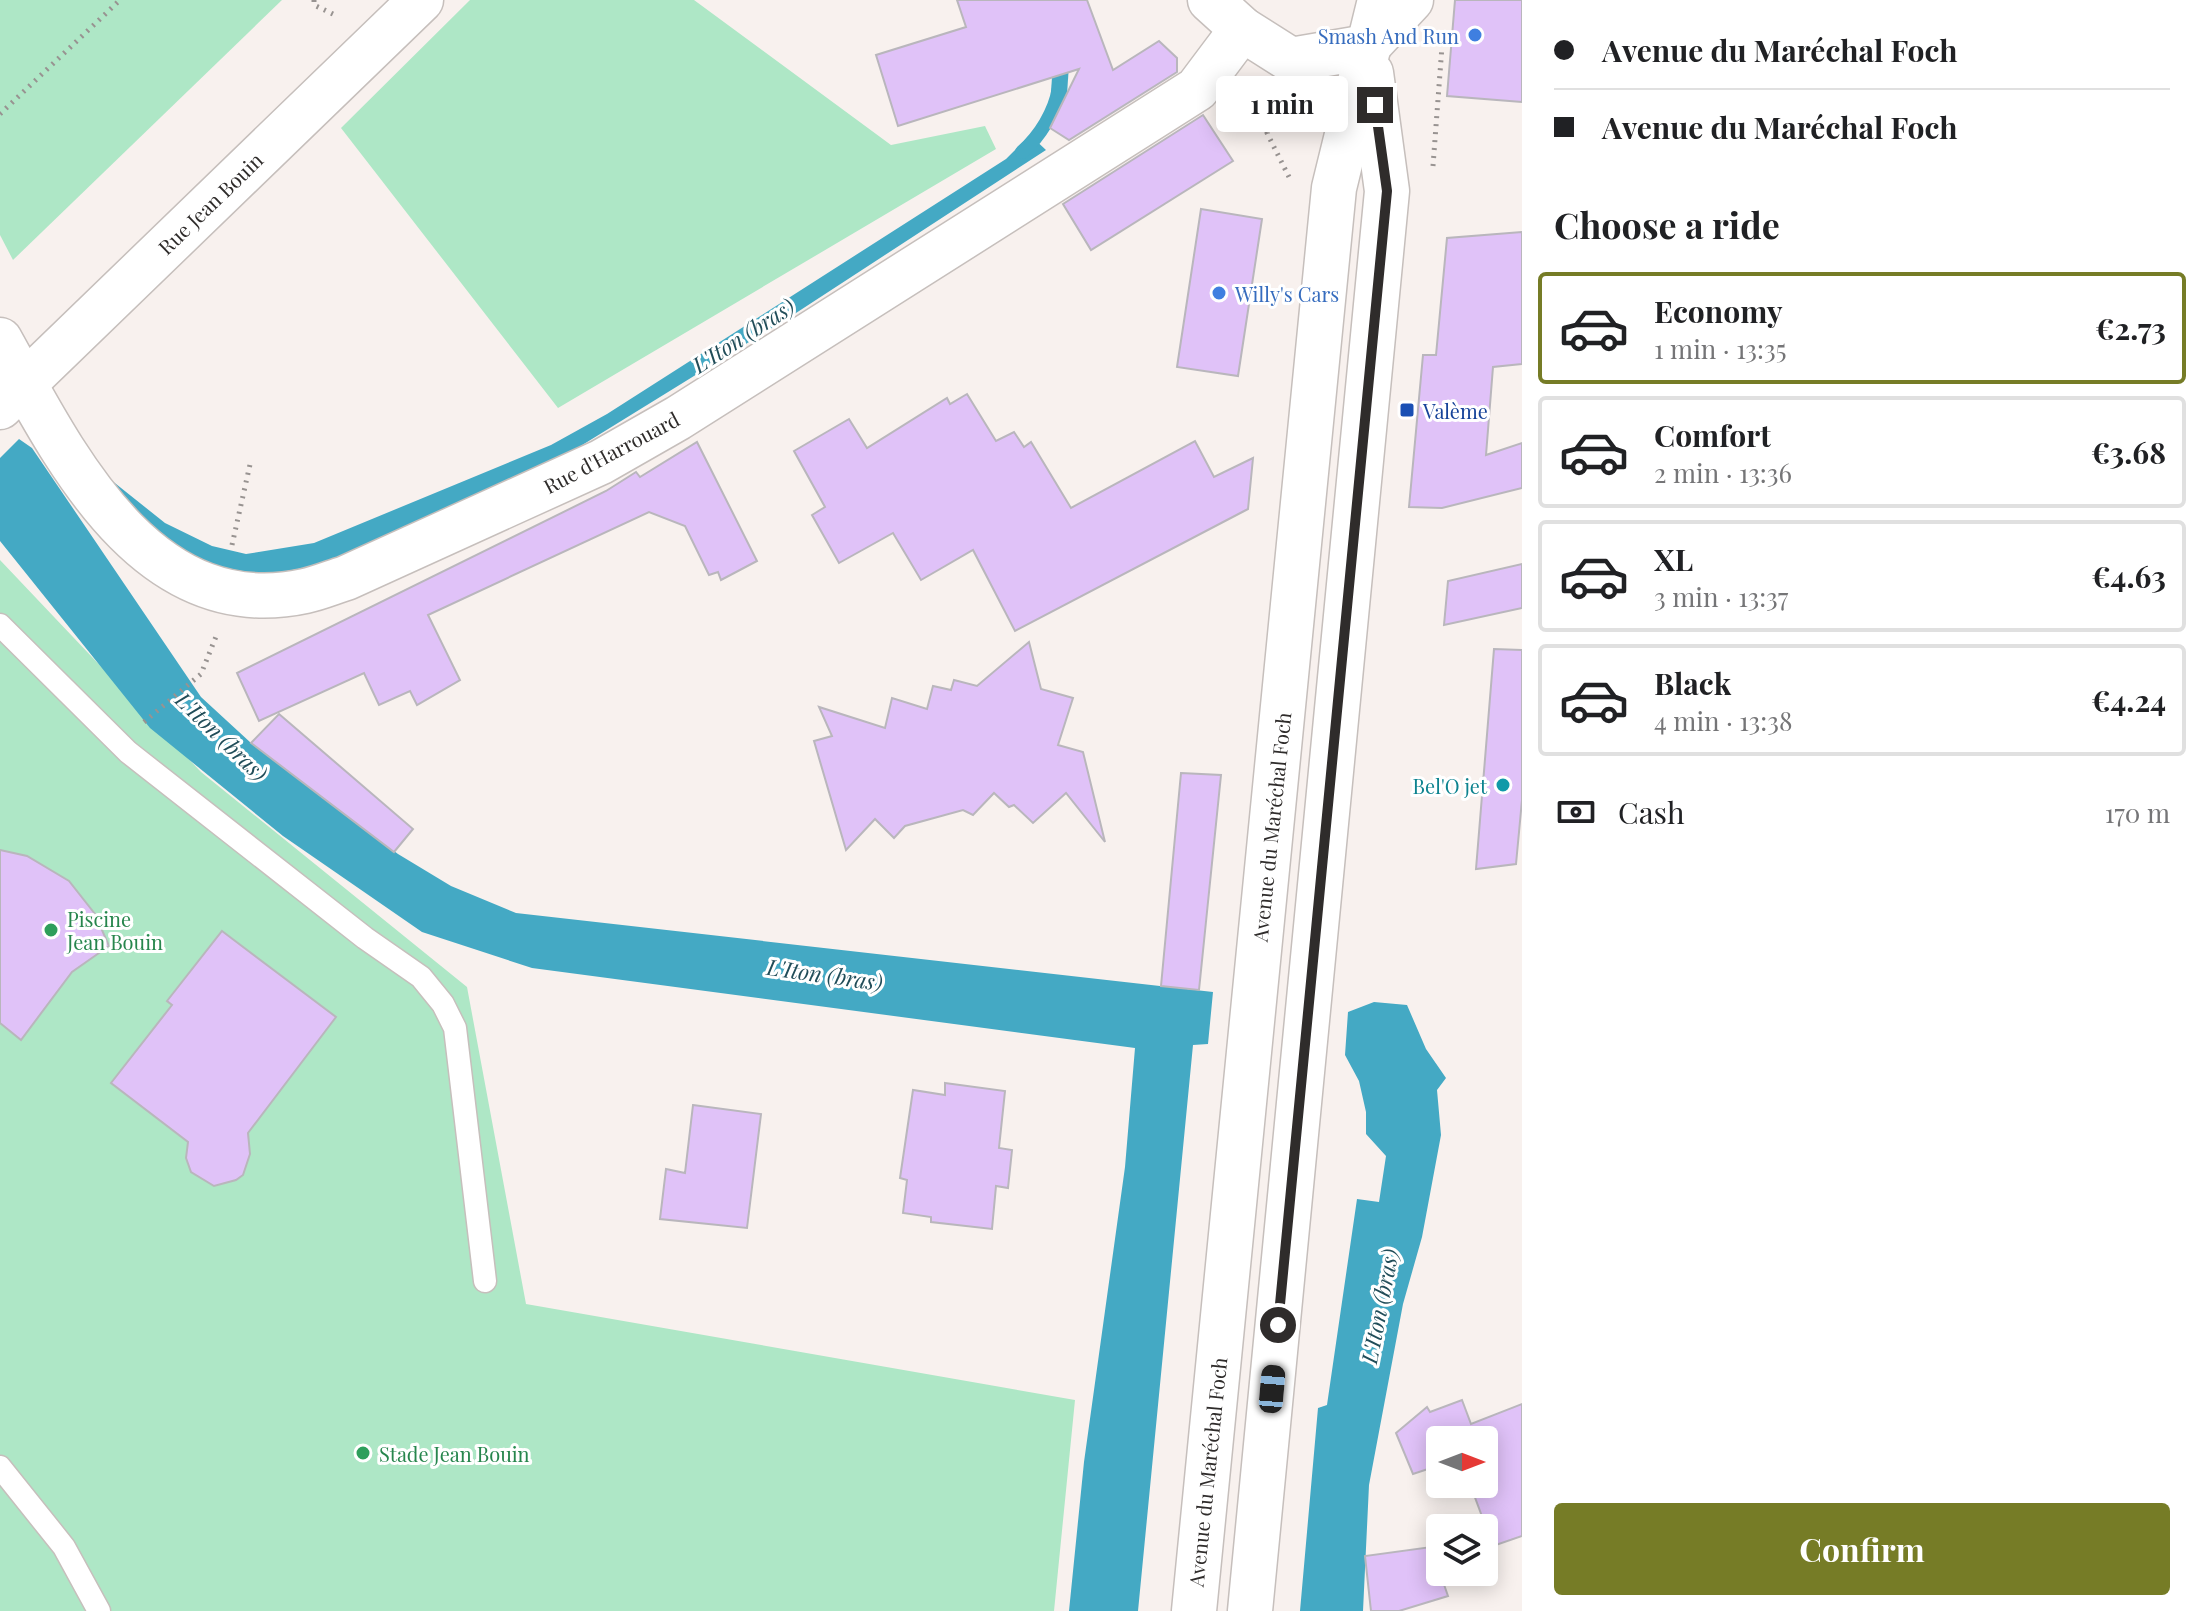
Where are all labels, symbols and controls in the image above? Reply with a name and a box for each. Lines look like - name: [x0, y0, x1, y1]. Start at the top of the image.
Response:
- place label: Smash And Run: [1318, 22, 1459, 49]
- marker: Smash And Run: [1466, 26, 1484, 44]
- text: Avenue du Maréchal Foch: [1602, 30, 1958, 70]
- callout: 1 min: [1215, 77, 1347, 133]
- text: 1 min: [1250, 86, 1314, 121]
- route end: [1357, 87, 1393, 123]
- text: Avenue du Maréchal Foch: [1602, 107, 1958, 147]
- street label: Rue Jean Bouin: [152, 146, 268, 260]
- text: Choose a ride: [1554, 200, 1780, 248]
- place label: Willy's Cars: [1234, 280, 1339, 307]
- marker: Willy's Cars: [1210, 284, 1228, 302]
- water label: L'Iton (bras): [685, 291, 800, 380]
- text: Economy: [1654, 291, 1783, 331]
- icon: car: [1558, 292, 1630, 364]
- text: €2.73: [2095, 308, 2166, 348]
- text: 1 min · 13:35: [1654, 331, 1786, 366]
- place label: Valème: [1422, 397, 1488, 424]
- marker: Valème: [1398, 401, 1416, 419]
- street label: Rue d'Harrouard: [538, 405, 684, 499]
- text: Comfort: [1654, 415, 1771, 455]
- icon: car: [1558, 416, 1630, 488]
- text: €3.68: [2091, 432, 2166, 472]
- text: 2 min · 13:36: [1654, 455, 1792, 490]
- text: XL: [1654, 539, 1693, 579]
- icon: car: [1558, 540, 1630, 612]
- text: €4.63: [2091, 556, 2166, 596]
- text: 3 min · 13:37: [1654, 579, 1788, 614]
- text: Black: [1654, 663, 1731, 703]
- icon: car: [1558, 664, 1630, 736]
- text: €4.24: [2091, 680, 2166, 720]
- water label: L'Iton (bras): [169, 684, 274, 787]
- text: 4 min · 13:38: [1654, 703, 1792, 738]
- street label: Avenue du Maréchal Foch: [1245, 711, 1297, 944]
- place label: Bel'O jet: [1413, 772, 1488, 799]
- marker: Bel'O jet: [1494, 776, 1512, 794]
- icon: cash: [1554, 790, 1598, 834]
- text: Cash: [1618, 792, 1685, 832]
- text: 170 m: [2105, 795, 2170, 830]
- place label: Piscine Jean Bouin: [66, 905, 163, 955]
- marker: Piscine Jean Bouin: [42, 921, 60, 939]
- water label: L'Iton (bras): [764, 951, 885, 997]
- water label: L'Iton (bras): [1353, 1246, 1405, 1367]
- route start: [1260, 1307, 1296, 1343]
- street label: Avenue du Maréchal Foch: [1181, 1356, 1233, 1589]
- car: [1258, 1364, 1286, 1414]
- north arrow: [1426, 1426, 1498, 1498]
- map controls: [1426, 1426, 1498, 1586]
- place label: Stade Jean Bouin: [379, 1440, 530, 1467]
- marker: Stade Jean Bouin: [354, 1444, 372, 1462]
- button: Confirm: [1554, 1503, 2170, 1595]
- button: layers: [1426, 1514, 1498, 1586]

